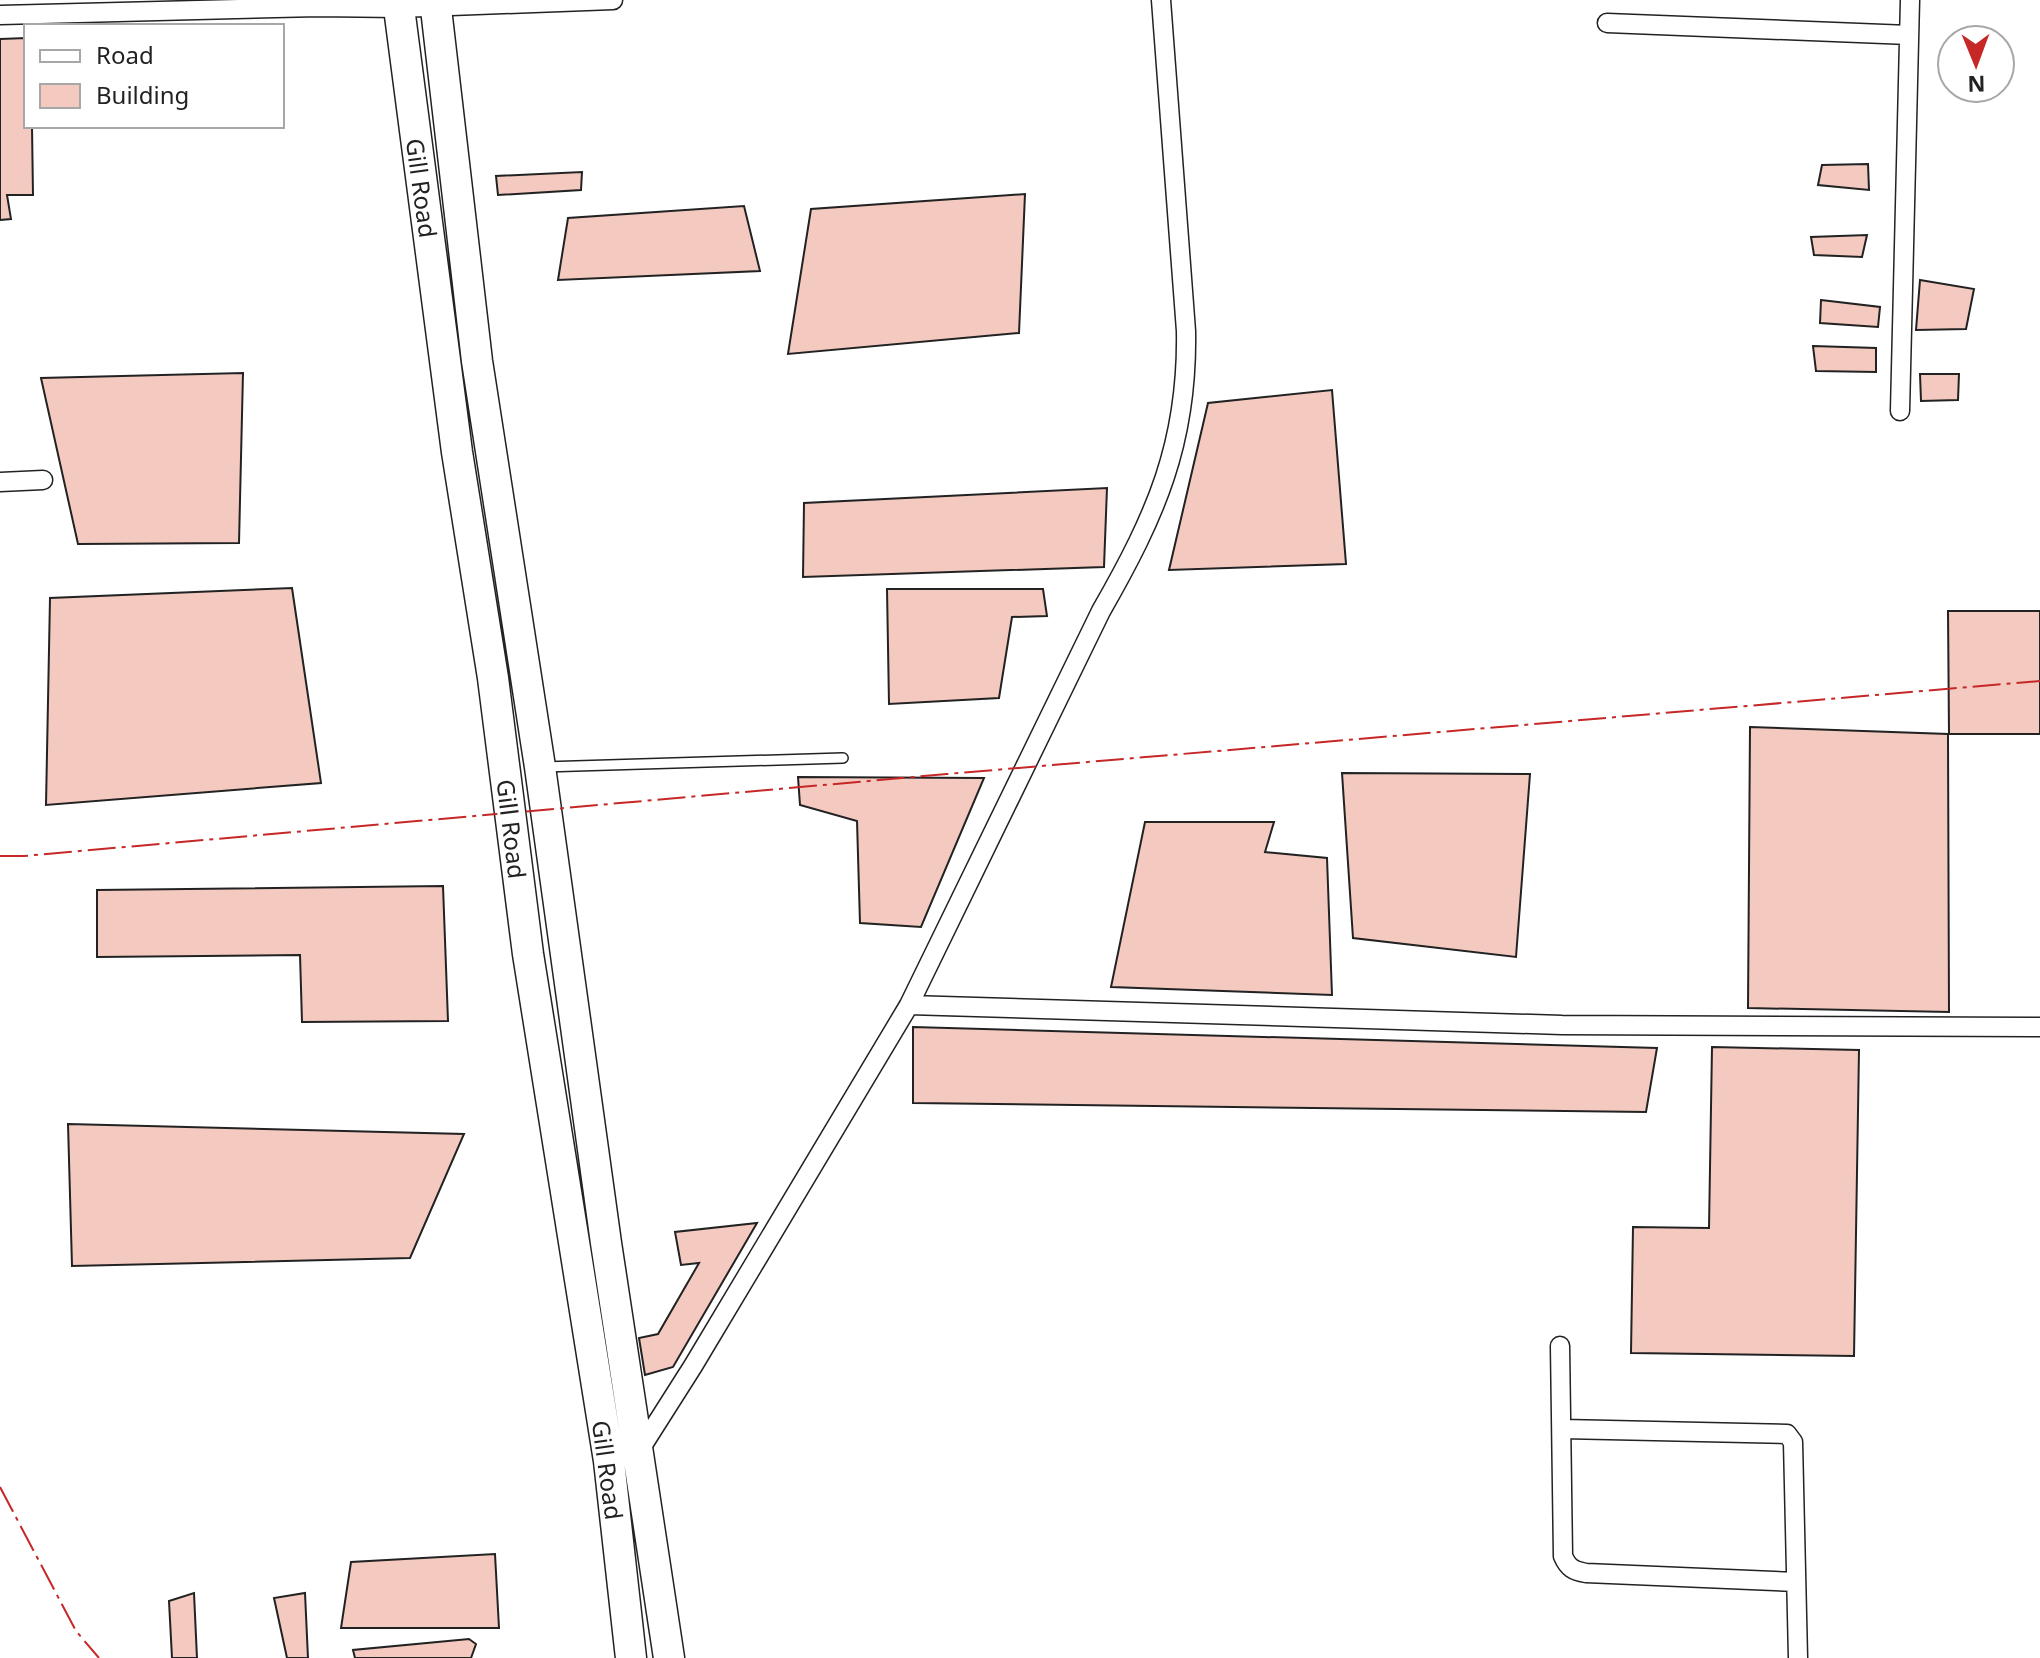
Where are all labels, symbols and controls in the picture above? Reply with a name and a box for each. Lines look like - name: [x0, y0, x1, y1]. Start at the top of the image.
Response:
- legend: [24, 24, 284, 128]
- north arrow: [1936, 24, 2016, 104]
- text: Road: [96, 38, 154, 71]
- text: N: [1967, 70, 1986, 100]
- text: Building: [96, 78, 189, 111]
- street label: Gill Road: [399, 136, 445, 240]
- street label: Gill Road: [490, 777, 534, 881]
- street label: Gill Road: [585, 1418, 631, 1522]

